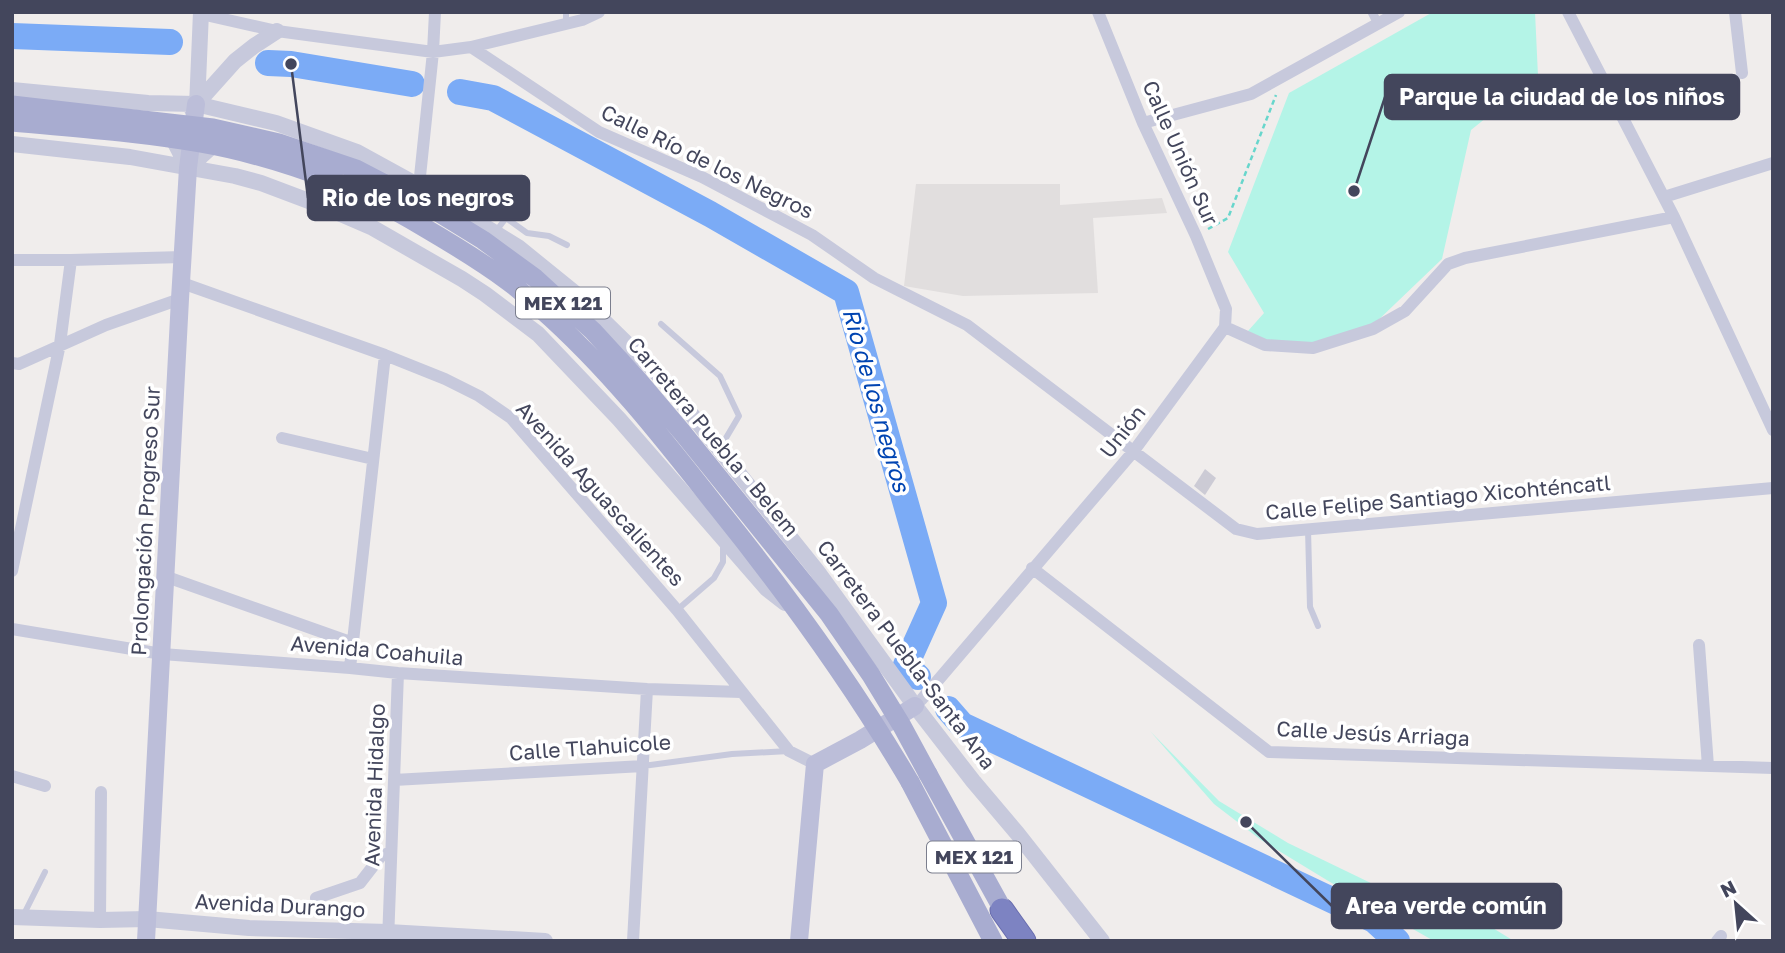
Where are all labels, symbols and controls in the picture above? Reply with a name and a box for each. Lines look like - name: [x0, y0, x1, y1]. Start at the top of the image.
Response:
- callout: Parque la ciudad de los niños: [1385, 75, 1739, 119]
- street label: Calle Unión Sur: [1137, 76, 1224, 229]
- text: Parque la ciudad de los niños: [1399, 82, 1725, 110]
- street label: Calle Río de los Negros: [597, 98, 818, 224]
- callout: Rio de los negros: [308, 176, 529, 220]
- text: Rio de los negros: [322, 183, 514, 211]
- road number: MEX 121: [516, 288, 610, 318]
- water label: Rio de los negros: [837, 305, 917, 496]
- street label: Carretera Puebla - Belem: [623, 331, 805, 541]
- street label: Prolongación Progreso Sur: [125, 386, 165, 656]
- street label: Avenida Aguascalientes: [511, 396, 691, 591]
- street label: Unión: [1094, 400, 1151, 463]
- street label: Calle Felipe Santiago Xicohténcatl: [1264, 469, 1612, 525]
- street label: Carretera Puebla-Santa Ana: [812, 534, 1002, 774]
- street label: Avenida Coahuila: [290, 629, 465, 671]
- street label: Avenida Hidalgo: [358, 703, 390, 867]
- street label: Calle Jesús Arriaga: [1276, 715, 1470, 751]
- street label: Calle Tlahuicole: [508, 728, 672, 766]
- road number: MEX 121: [927, 842, 1021, 872]
- north arrow: [1701, 869, 1771, 939]
- text: N: [1716, 875, 1740, 902]
- callout: Area verde común: [1332, 884, 1561, 928]
- street label: Avenida Durango: [194, 888, 366, 922]
- text: Area verde común: [1345, 891, 1547, 919]

